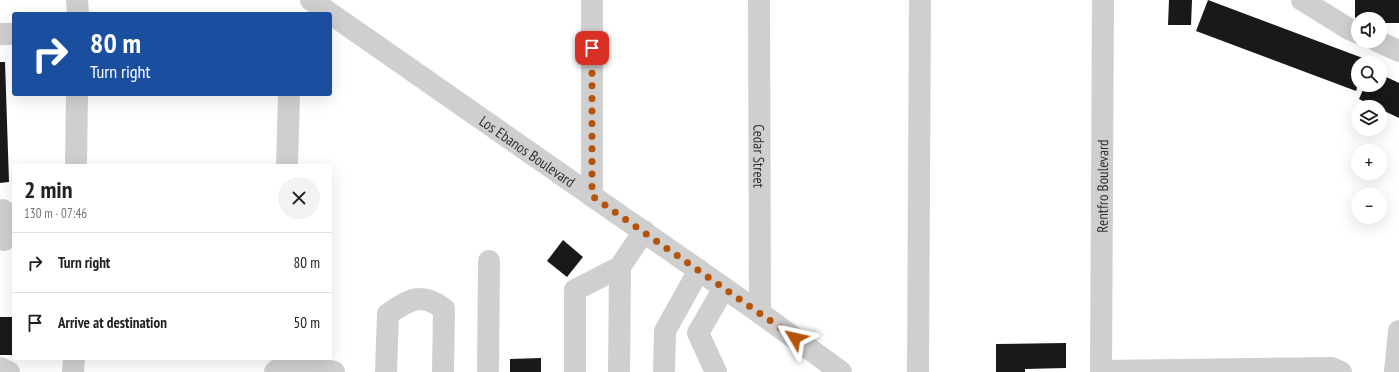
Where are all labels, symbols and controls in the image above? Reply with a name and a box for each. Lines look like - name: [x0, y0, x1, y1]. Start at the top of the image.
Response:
- map controls: [1351, 12, 1387, 224]
- button: sound: [1351, 12, 1387, 48]
- text: 80 m: [90, 24, 141, 61]
- icon: right: [24, 28, 76, 80]
- pin: [575, 31, 609, 65]
- icon: arrive: [581, 37, 603, 59]
- button: search: [1351, 56, 1387, 92]
- text: Turn right: [90, 60, 150, 83]
- button: layers: [1351, 100, 1387, 136]
- street label: Los Ebanos Boulevard: [476, 111, 579, 191]
- street label: Cedar Street: [750, 124, 769, 188]
- street label: Rentfro Boulevard: [1092, 139, 1112, 233]
- button: +: [1351, 144, 1387, 180]
- text: 2 min: [24, 174, 72, 205]
- button: close: [278, 177, 320, 219]
- button: −: [1351, 188, 1387, 224]
- text: 130 m · 07:46: [24, 205, 87, 222]
- icon: right: [24, 252, 46, 274]
- text: Turn right: [58, 253, 110, 272]
- text: 80 m: [294, 253, 320, 272]
- icon: arrive: [24, 312, 46, 334]
- text: Arrive at destination: [58, 313, 167, 332]
- text: 50 m: [294, 313, 320, 332]
- position arrow: [774, 317, 816, 359]

